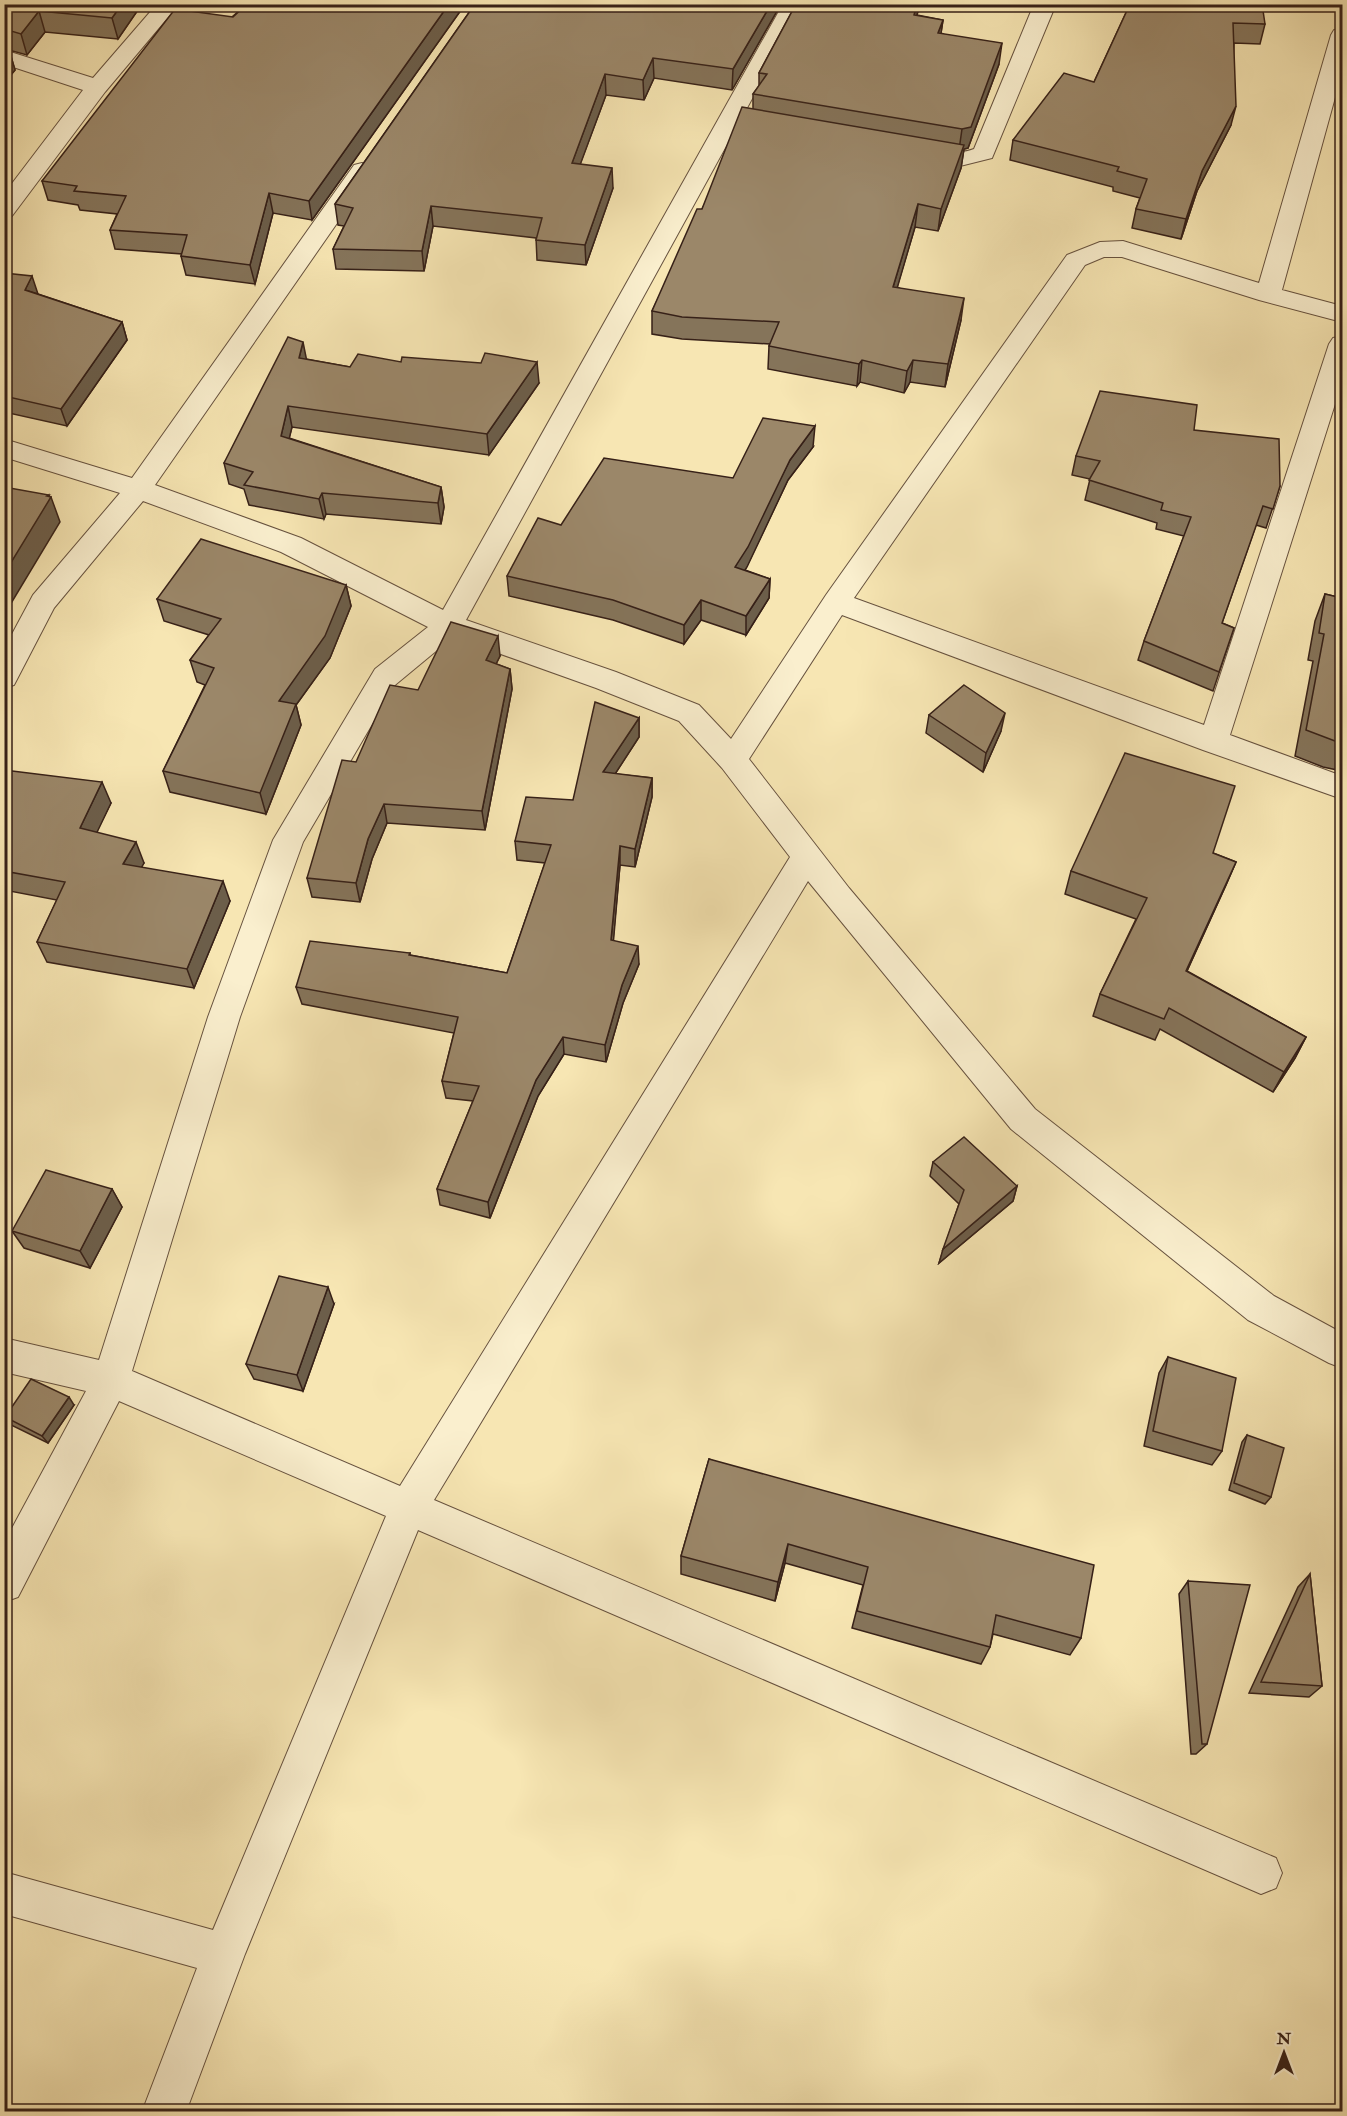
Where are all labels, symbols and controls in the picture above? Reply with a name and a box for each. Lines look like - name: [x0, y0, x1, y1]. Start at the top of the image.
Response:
- north arrow: [1254, 2023, 1314, 2083]
- text: N: [1276, 2029, 1292, 2049]

